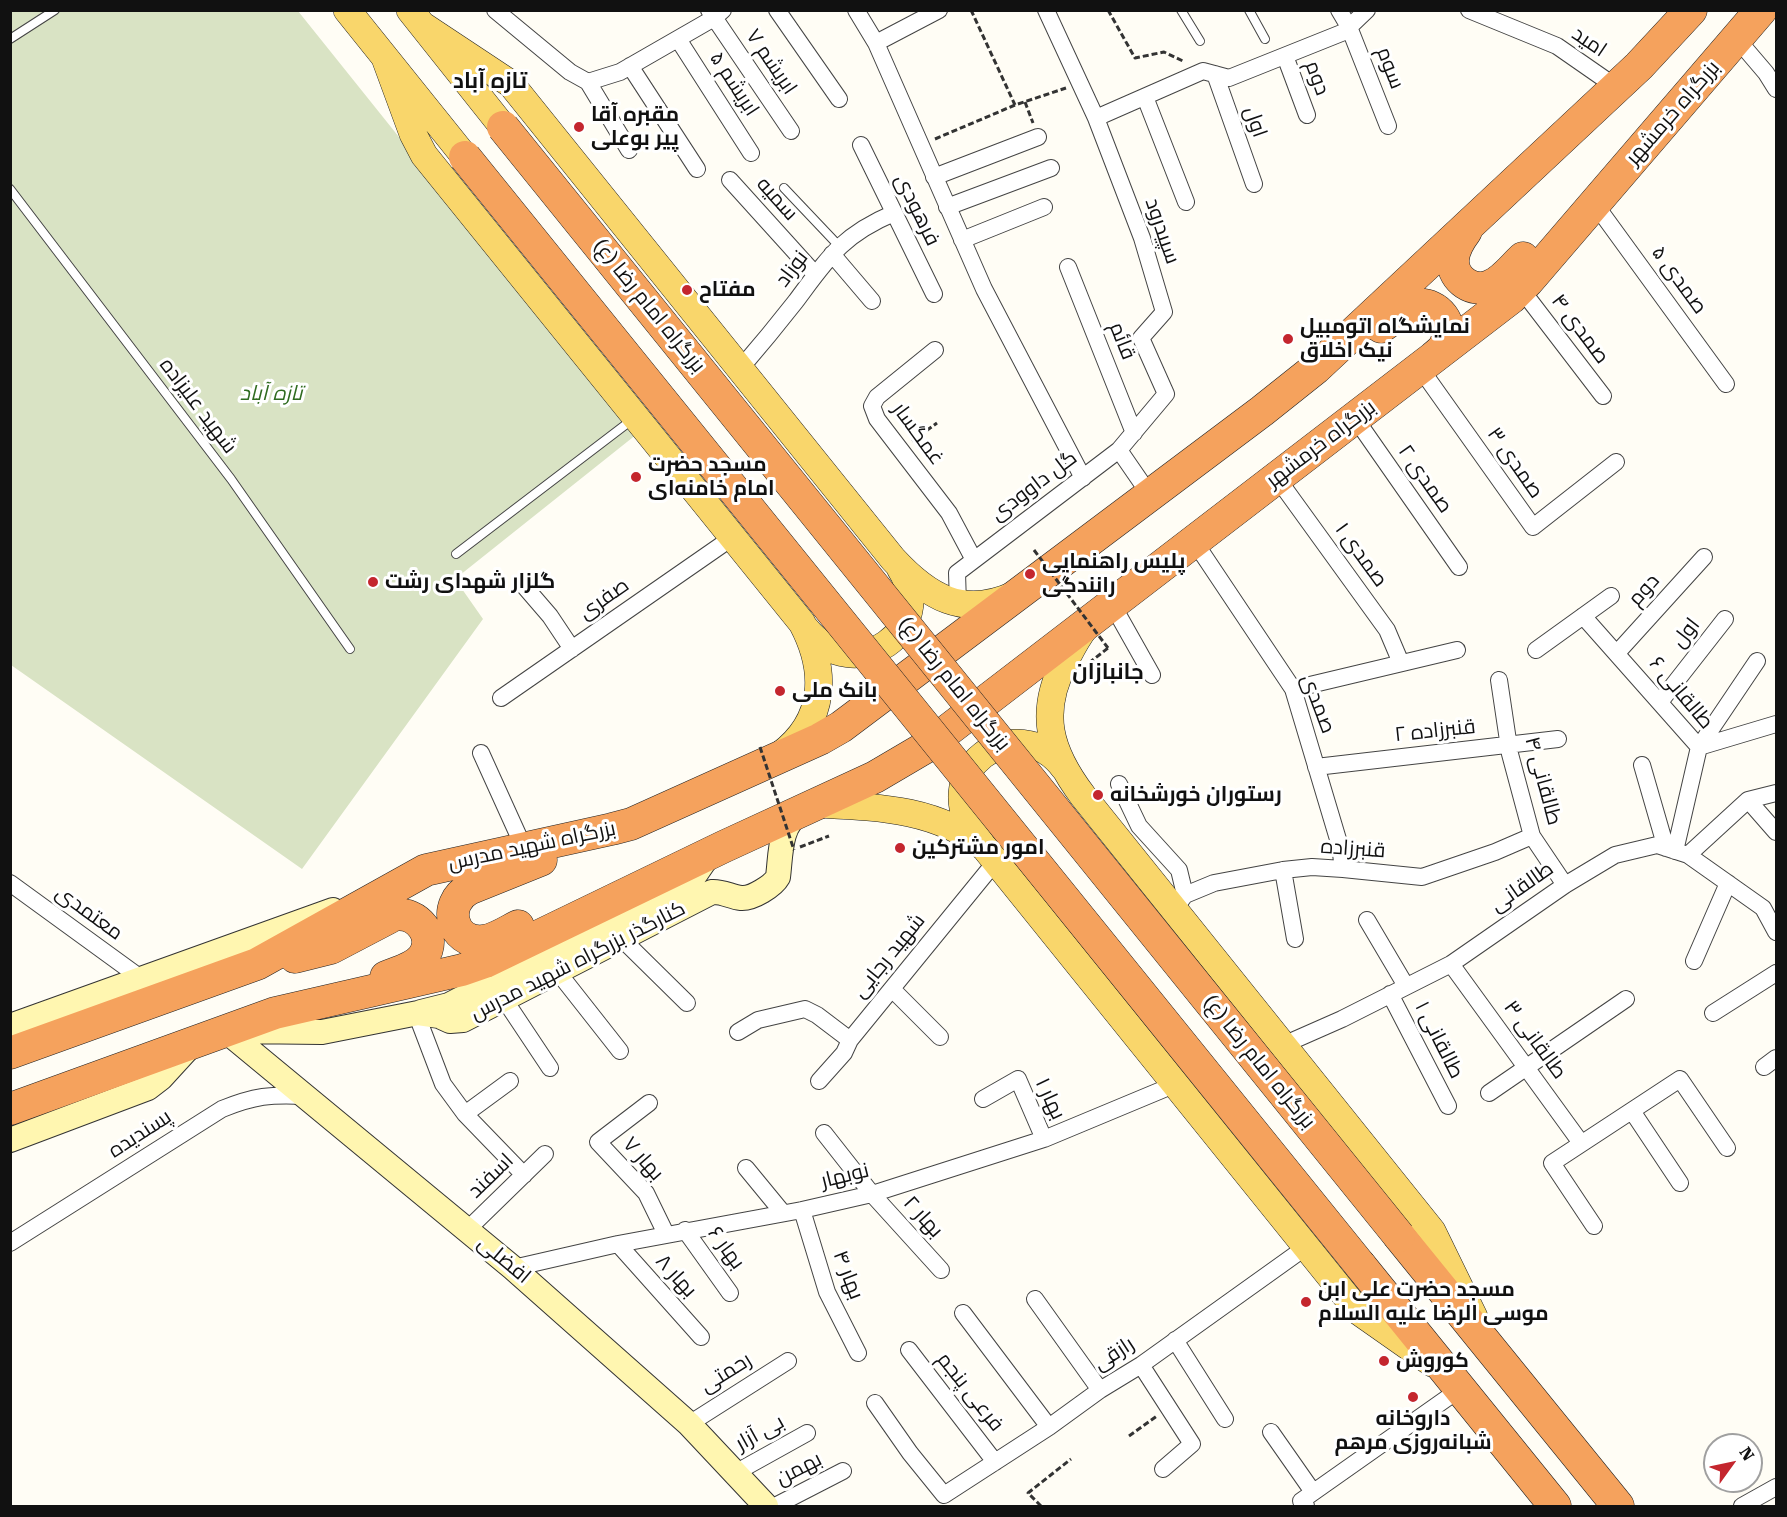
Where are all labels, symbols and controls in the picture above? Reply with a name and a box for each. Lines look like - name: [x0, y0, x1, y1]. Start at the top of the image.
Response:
- street label: امید: [1567, 21, 1611, 63]
- street label: ابریشم ۷: [740, 24, 802, 100]
- street label: سوم: [1371, 44, 1409, 92]
- street label: ابریشم ۵: [704, 47, 764, 121]
- street label: بزرگراه خرمشهر: [1621, 55, 1725, 171]
- street label: دوم: [1299, 57, 1335, 99]
- district label: تازه آباد: [453, 69, 527, 95]
- place label: مقبره آقا پیر بوعلی: [591, 102, 679, 152]
- street label: اول: [1238, 103, 1272, 141]
- marker: مقبره آقا پیر بوعلی: [572, 120, 586, 134]
- street label: فرهودی: [889, 170, 945, 250]
- street label: سمیه: [751, 172, 803, 226]
- street label: سپیدرود: [1139, 195, 1185, 267]
- street label: بزرگراه امام رضا (ع): [587, 234, 711, 378]
- street label: صمدی ۵: [1646, 241, 1712, 319]
- street label: نوزاد: [770, 246, 814, 292]
- place label: مفتاح: [699, 277, 756, 303]
- marker: مفتاح: [680, 283, 694, 297]
- street label: صمدی ۴: [1546, 289, 1614, 369]
- place label: نمایشگاه اتومبیل نیک اخلاق: [1300, 314, 1470, 364]
- street label: قائم: [1103, 318, 1141, 364]
- marker: نمایشگاه اتومبیل نیک اخلاق: [1281, 332, 1295, 346]
- street label: شهید علیزاده: [154, 353, 242, 459]
- park label: تازه آباد: [240, 381, 302, 407]
- street label: بزرگراه خرمشهر: [1261, 395, 1381, 493]
- street label: غمگسار: [887, 398, 949, 470]
- street label: صمدی ۳: [1481, 423, 1549, 503]
- street label: صمدی ۲: [1392, 440, 1458, 518]
- street label: گل داوودی: [986, 445, 1082, 527]
- place label: مسجد حضرت امام خامنه‌ای: [648, 452, 775, 502]
- marker: مسجد حضرت امام خامنه‌ای: [629, 470, 643, 484]
- street label: صمدی ۱: [1329, 518, 1393, 592]
- place label: پلیس راهنمایی رانندگی: [1042, 549, 1185, 599]
- marker: پلیس راهنمایی رانندگی: [1023, 567, 1037, 581]
- place label: گلزار شهدای رشت: [385, 569, 555, 595]
- street label: دوم: [1623, 569, 1665, 611]
- street label: صفری: [574, 573, 634, 625]
- marker: گلزار شهدای رشت: [366, 575, 380, 589]
- street label: بزرگراه امام رضا (ع): [892, 612, 1016, 756]
- street label: اول: [1667, 613, 1705, 653]
- street label: طالقانی ۶: [1643, 652, 1719, 734]
- district label: جانبازان: [1072, 660, 1144, 686]
- street label: صمدی: [1295, 671, 1341, 737]
- place label: بانک ملی: [792, 678, 877, 704]
- marker: بانک ملی: [773, 684, 787, 698]
- street label: قنبرزاده ۲: [1393, 714, 1477, 748]
- street label: طالقانی ۴: [1519, 734, 1567, 828]
- place label: رستوران خورشخانه: [1110, 782, 1282, 808]
- marker: رستوران خورشخانه: [1091, 788, 1105, 802]
- street label: بزرگراه شهید مدرس: [446, 816, 618, 876]
- street label: قنبرزاده: [1320, 834, 1386, 864]
- place label: امور مشترکین: [912, 835, 1045, 861]
- marker: امور مشترکین: [893, 841, 907, 855]
- street label: طالقانی: [1486, 856, 1558, 918]
- street label: معتمدی: [50, 880, 128, 946]
- street label: کنارگذر بزرگراه شهید مدرس: [466, 896, 690, 1026]
- street label: شهید رجایی: [847, 909, 931, 1003]
- street label: بزرگراه امام رضا (ع): [1197, 990, 1321, 1134]
- street label: طالقانی ۳: [1498, 996, 1572, 1084]
- street label: طالقانی ۱: [1409, 997, 1469, 1083]
- street label: بهار ۱: [1029, 1074, 1071, 1124]
- street label: پسندیده: [104, 1104, 176, 1164]
- street label: بهار ۷: [617, 1132, 669, 1186]
- street label: اسفند: [463, 1148, 519, 1204]
- street label: نوبهار: [818, 1158, 872, 1194]
- street label: بهار ۲: [898, 1191, 948, 1243]
- street label: بهار ۶: [702, 1222, 750, 1274]
- street label: افضلی: [472, 1231, 536, 1289]
- street label: بهار ۴: [827, 1247, 869, 1303]
- street label: بهار ۸: [650, 1249, 702, 1303]
- place label: مسجد حضرت علی ابن موسی الرضا علیه السلام: [1318, 1277, 1549, 1327]
- marker: مسجد حضرت علی ابن موسی الرضا علیه السلام: [1299, 1295, 1313, 1309]
- street label: رازقی: [1089, 1331, 1139, 1377]
- street label: رحمتی: [696, 1347, 756, 1399]
- street label: فرعی پنجم: [931, 1347, 1009, 1437]
- place label: کوروش: [1396, 1348, 1469, 1374]
- marker: کوروش: [1377, 1354, 1391, 1368]
- marker: داروخانه شبانه‌روزی مرهم: [1406, 1390, 1420, 1404]
- place label: داروخانه شبانه‌روزی مرهم: [1334, 1406, 1492, 1456]
- street label: بی آزار: [731, 1409, 789, 1457]
- north arrow: [1703, 1433, 1763, 1493]
- text: N: [1736, 1444, 1758, 1464]
- street label: بهمن: [772, 1447, 826, 1491]

